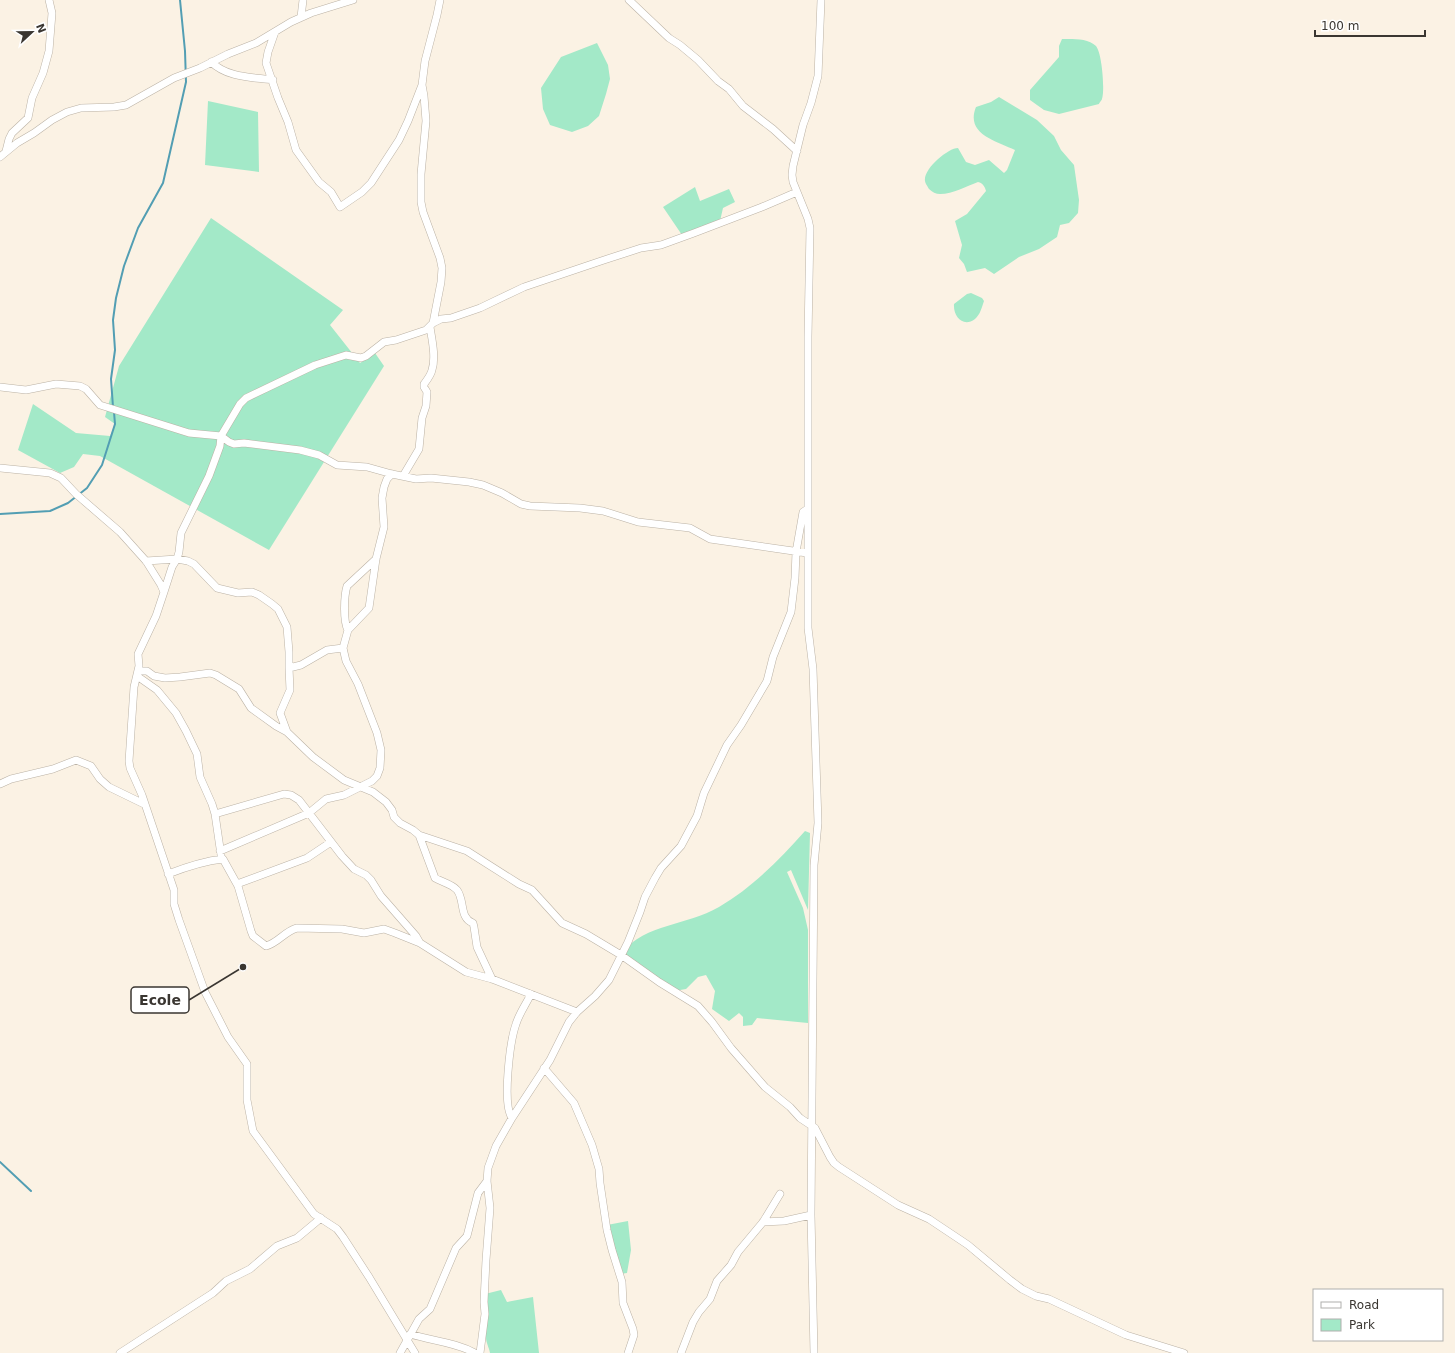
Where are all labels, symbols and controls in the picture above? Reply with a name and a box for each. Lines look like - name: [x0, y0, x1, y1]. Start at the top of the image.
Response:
- north arrow: [12, 12, 52, 52]
- scale bar: [1315, 12, 1425, 38]
- text: 100 m: [1321, 19, 1359, 33]
- text: N: [33, 22, 49, 35]
- callout: Ecole: [131, 987, 189, 1013]
- text: Ecole: [139, 992, 181, 1008]
- legend: [1313, 1289, 1443, 1341]
- text: Road: [1349, 1298, 1379, 1312]
- text: Park: [1349, 1318, 1375, 1332]

